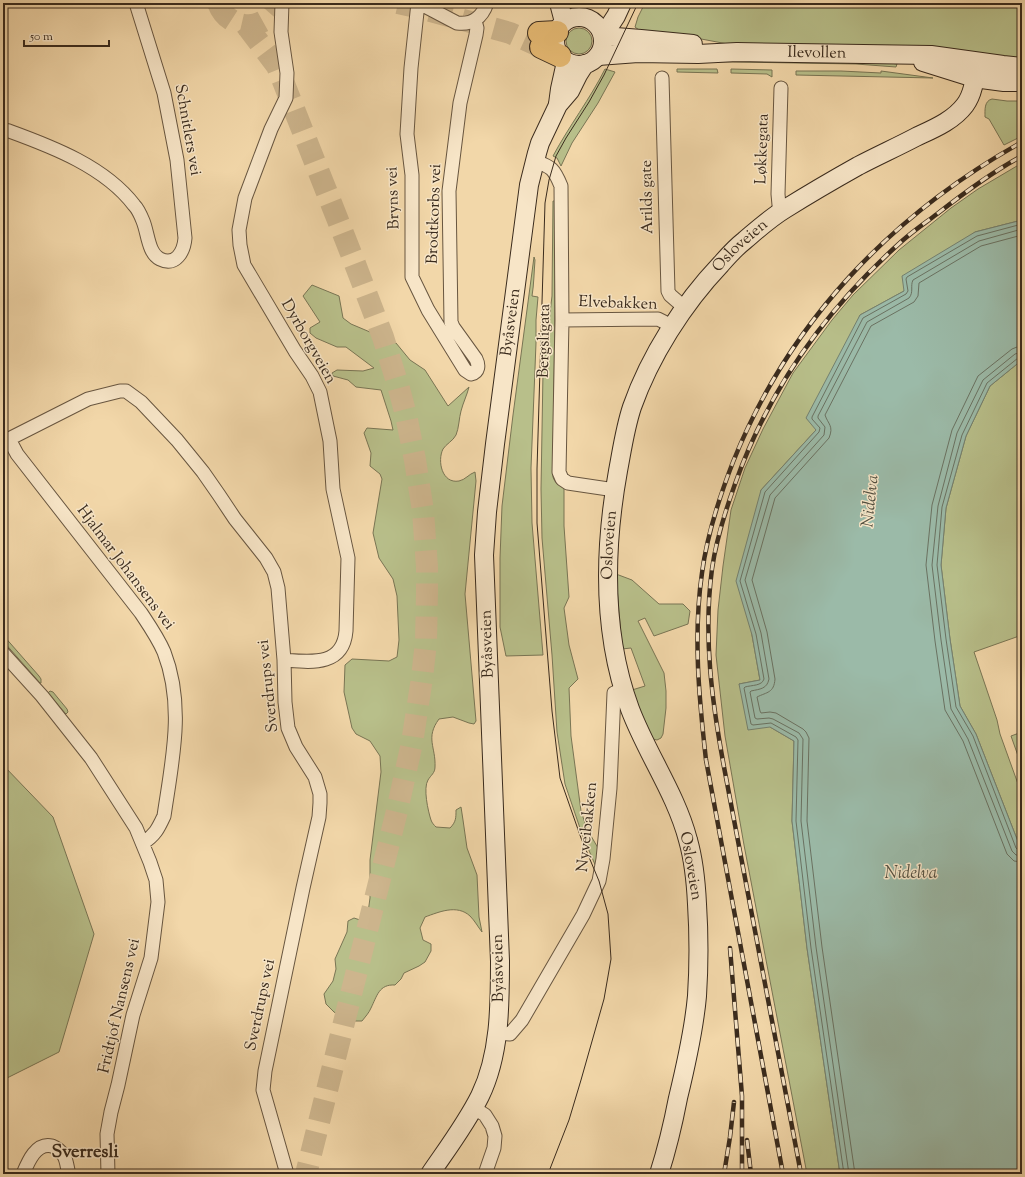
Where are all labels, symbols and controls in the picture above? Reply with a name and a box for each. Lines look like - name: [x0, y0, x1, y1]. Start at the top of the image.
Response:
- scale bar: [24, 22, 109, 48]
- text: 50 m: [29, 28, 53, 46]
- street label: Ilevollen: [787, 41, 847, 65]
- street label: Schnitlers vei: [168, 82, 206, 178]
- street label: Løkkegata: [750, 113, 776, 185]
- street label: Arilds gate: [636, 160, 660, 234]
- street label: Brodtkorbs vei: [422, 163, 448, 265]
- street label: Bryns vei: [381, 166, 407, 230]
- street label: Osloveien: [707, 213, 773, 278]
- street label: Byåsveien: [495, 286, 527, 358]
- street label: Elvebakken: [578, 291, 659, 317]
- street label: Dyrborgveien: [274, 295, 342, 389]
- street label: Bergsligata: [533, 303, 557, 378]
- water label: Nidelva: [856, 473, 886, 529]
- street label: Hjalmar Johansens vei: [70, 501, 180, 636]
- street label: Osloveien: [596, 509, 624, 580]
- street label: Byåsveien: [475, 609, 501, 679]
- street label: Sverdrups vei: [253, 638, 285, 734]
- street label: Nyveibakken: [572, 780, 604, 873]
- street label: Osloveien: [673, 830, 707, 903]
- water label: Nidelva: [885, 862, 938, 886]
- street label: Byåsveien: [487, 933, 511, 1002]
- street label: Fridtjof Nansens vei: [93, 936, 147, 1076]
- street label: Sverdrups vei: [240, 956, 282, 1053]
- district label: Sverresli: [51, 1140, 119, 1166]

